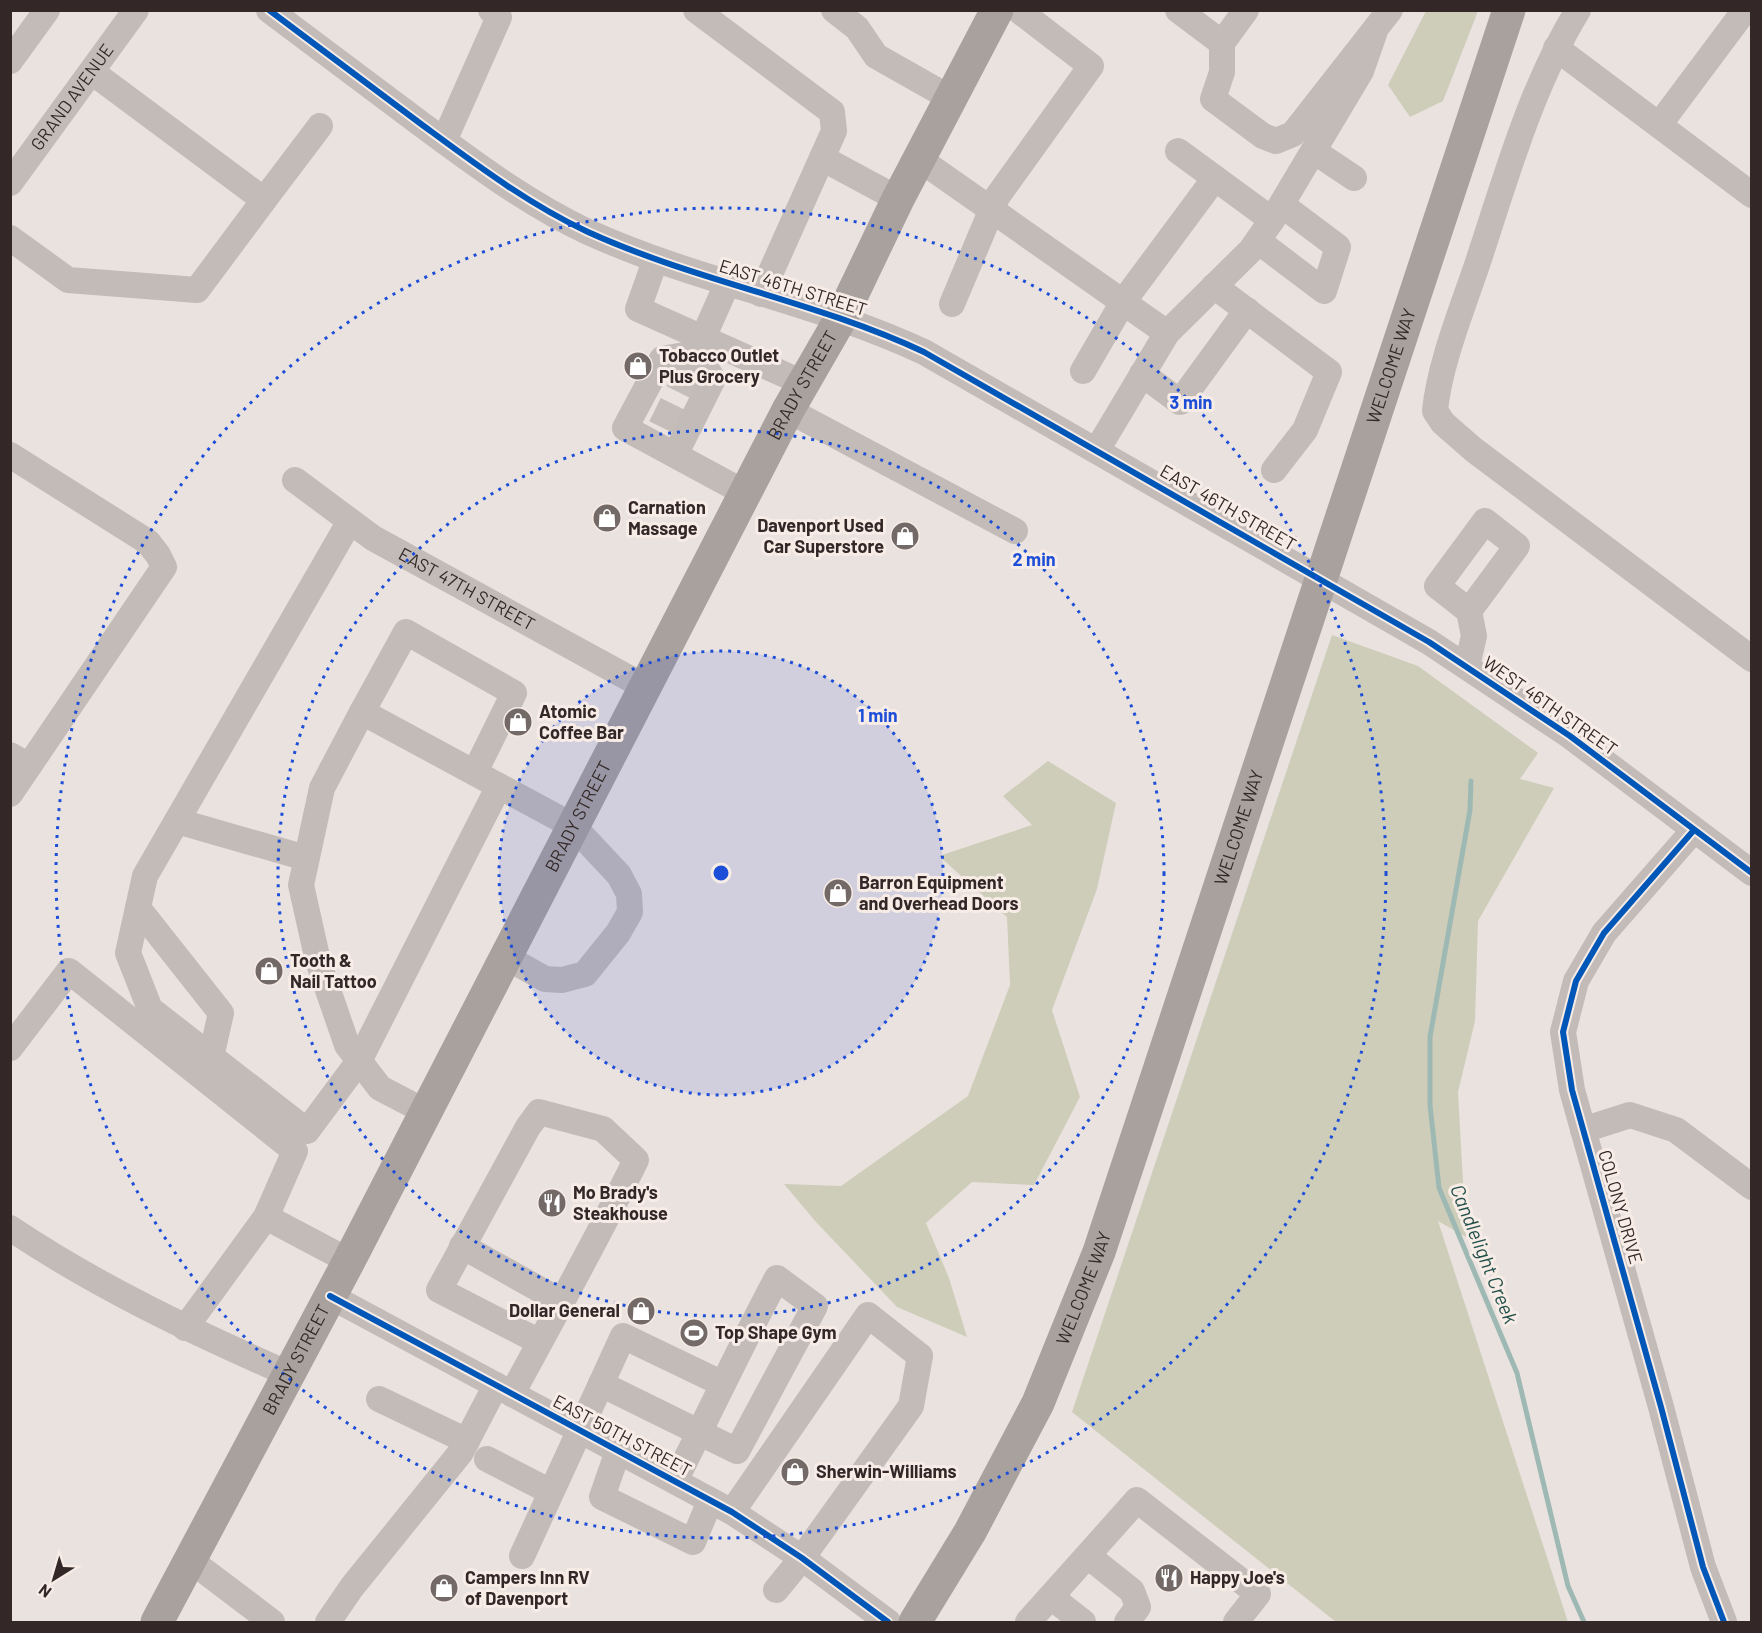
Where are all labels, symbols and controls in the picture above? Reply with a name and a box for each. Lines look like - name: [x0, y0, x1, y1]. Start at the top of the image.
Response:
- street label: GRAND AVENUE: [26, 39, 118, 154]
- street label: EAST 46TH STREET: [717, 254, 870, 320]
- street label: WELCOME WAY: [1361, 305, 1420, 426]
- street label: BRADY STREET: [762, 326, 841, 443]
- place label: Tobacco Outlet Plus Grocery: [659, 344, 779, 387]
- shop icon: Tobacco Outlet Plus Grocery: [622, 350, 654, 382]
- text: 3 min: [1170, 391, 1212, 413]
- street label: EAST 46TH STREET: [1157, 459, 1300, 555]
- place label: Carnation Massage: [628, 496, 706, 539]
- shop icon: Carnation Massage: [591, 502, 623, 534]
- place label: Davenport Used Car Superstore: [757, 514, 884, 557]
- shop icon: Davenport Used Car Superstore: [889, 520, 921, 552]
- street label: EAST 47TH STREET: [395, 542, 539, 635]
- text: 2 min: [1012, 548, 1056, 570]
- street label: WEST 46TH STREET: [1479, 651, 1622, 760]
- place label: Atomic Coffee Bar: [539, 700, 624, 743]
- text: 1 min: [858, 704, 898, 726]
- shop icon: Atomic Coffee Bar: [502, 706, 534, 738]
- street label: BRADY STREET: [540, 757, 615, 875]
- street label: WELCOME WAY: [1209, 767, 1267, 888]
- centre of rings: [711, 863, 731, 883]
- place label: Barron Equipment and Overhead Doors: [859, 871, 1019, 914]
- shop icon: Barron Equipment and Overhead Doors: [822, 877, 854, 909]
- place label: Tooth & Nail Tattoo: [290, 949, 377, 992]
- shop icon: Tooth & Nail Tattoo: [253, 955, 285, 987]
- street label: COLONY DRIVE: [1594, 1147, 1648, 1266]
- water label: Candlelight Creek: [1446, 1180, 1524, 1327]
- place label: Mo Brady's Steakhouse: [573, 1181, 668, 1224]
- restaurant icon: Mo Brady's Steakhouse: [536, 1187, 568, 1219]
- street label: WELCOME WAY: [1051, 1228, 1115, 1348]
- shop icon: Dollar General: [625, 1295, 657, 1327]
- place label: Dollar General: [509, 1299, 620, 1321]
- street label: BRADY STREET: [257, 1300, 334, 1418]
- sports icon: Top Shape Gym: [678, 1317, 710, 1349]
- place label: Top Shape Gym: [715, 1321, 837, 1343]
- street label: EAST 50TH STREET: [549, 1389, 695, 1481]
- shop icon: Sherwin-Williams: [779, 1456, 811, 1488]
- place label: Sherwin-Williams: [816, 1460, 957, 1482]
- north arrow: [24, 1549, 84, 1609]
- restaurant icon: Happy Joe's: [1153, 1562, 1185, 1594]
- place label: Campers Inn RV of Davenport: [465, 1566, 590, 1609]
- place label: Happy Joe's: [1190, 1566, 1285, 1588]
- shop icon: Campers Inn RV of Davenport: [428, 1572, 460, 1604]
- text: N: [35, 1581, 55, 1602]

